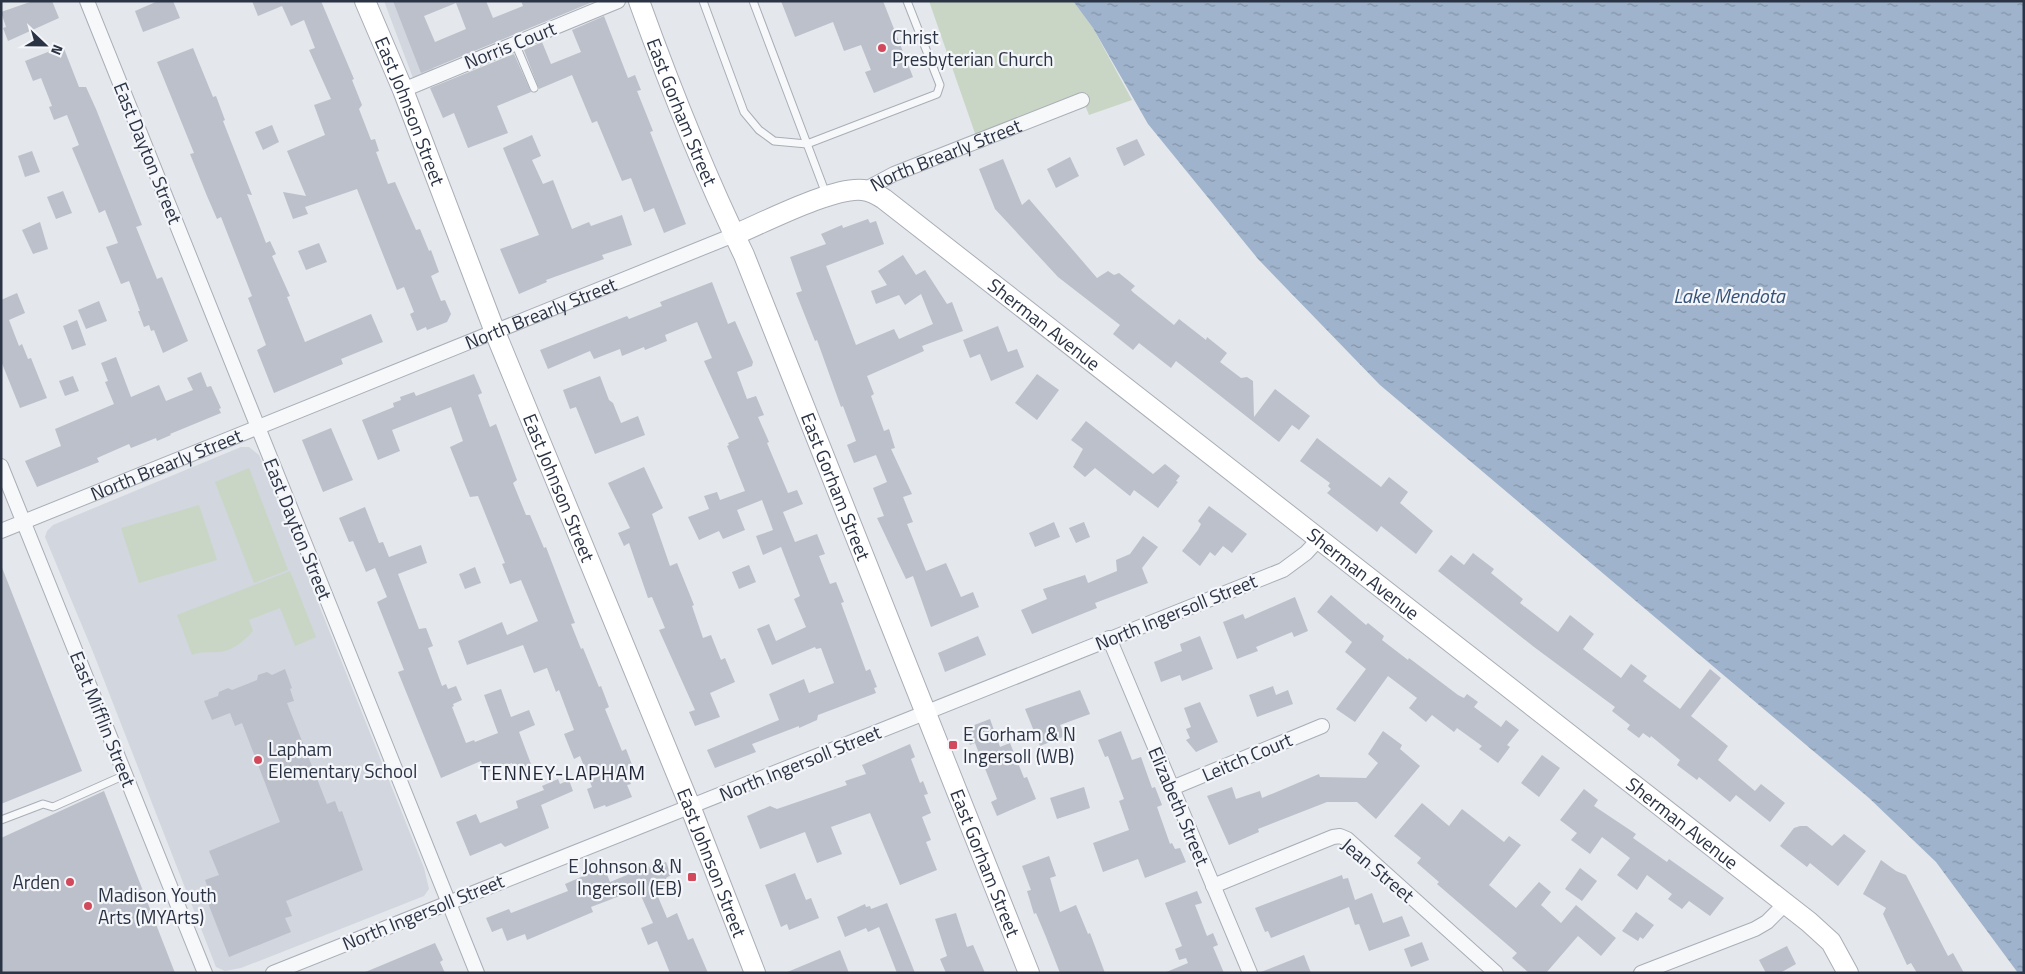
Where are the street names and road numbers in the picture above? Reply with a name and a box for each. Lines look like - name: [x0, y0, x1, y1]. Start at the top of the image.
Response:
- street label: Norris Court: [460, 13, 560, 76]
- street label: East Johnson Street: [368, 32, 453, 190]
- street label: East Gorham Street: [640, 34, 725, 191]
- street label: East Dayton Street: [107, 78, 190, 228]
- street label: North Brearly Street: [864, 110, 1026, 198]
- street label: North Brearly Street: [460, 269, 621, 356]
- street label: Sherman Avenue: [982, 271, 1107, 377]
- street label: East Gorham Street: [794, 408, 879, 565]
- street label: East Johnson Street: [516, 409, 603, 566]
- street label: North Brearly Street: [86, 420, 246, 507]
- street label: East Dayton Street: [257, 454, 340, 604]
- street label: Sherman Avenue: [1301, 520, 1426, 627]
- street label: North Ingersoll Street: [1091, 566, 1261, 657]
- street label: East Mifflin Street: [63, 646, 144, 791]
- street label: North Ingersoll Street: [715, 717, 885, 808]
- street label: Leitch Court: [1197, 724, 1297, 789]
- street label: Elizabeth Street: [1141, 742, 1218, 870]
- street label: Sherman Avenue: [1620, 769, 1745, 876]
- street label: East Johnson Street: [670, 783, 755, 942]
- street label: East Gorham Street: [943, 784, 1028, 941]
- street label: Jean Street: [1335, 830, 1422, 909]
- street label: North Ingersoll Street: [338, 866, 508, 957]

